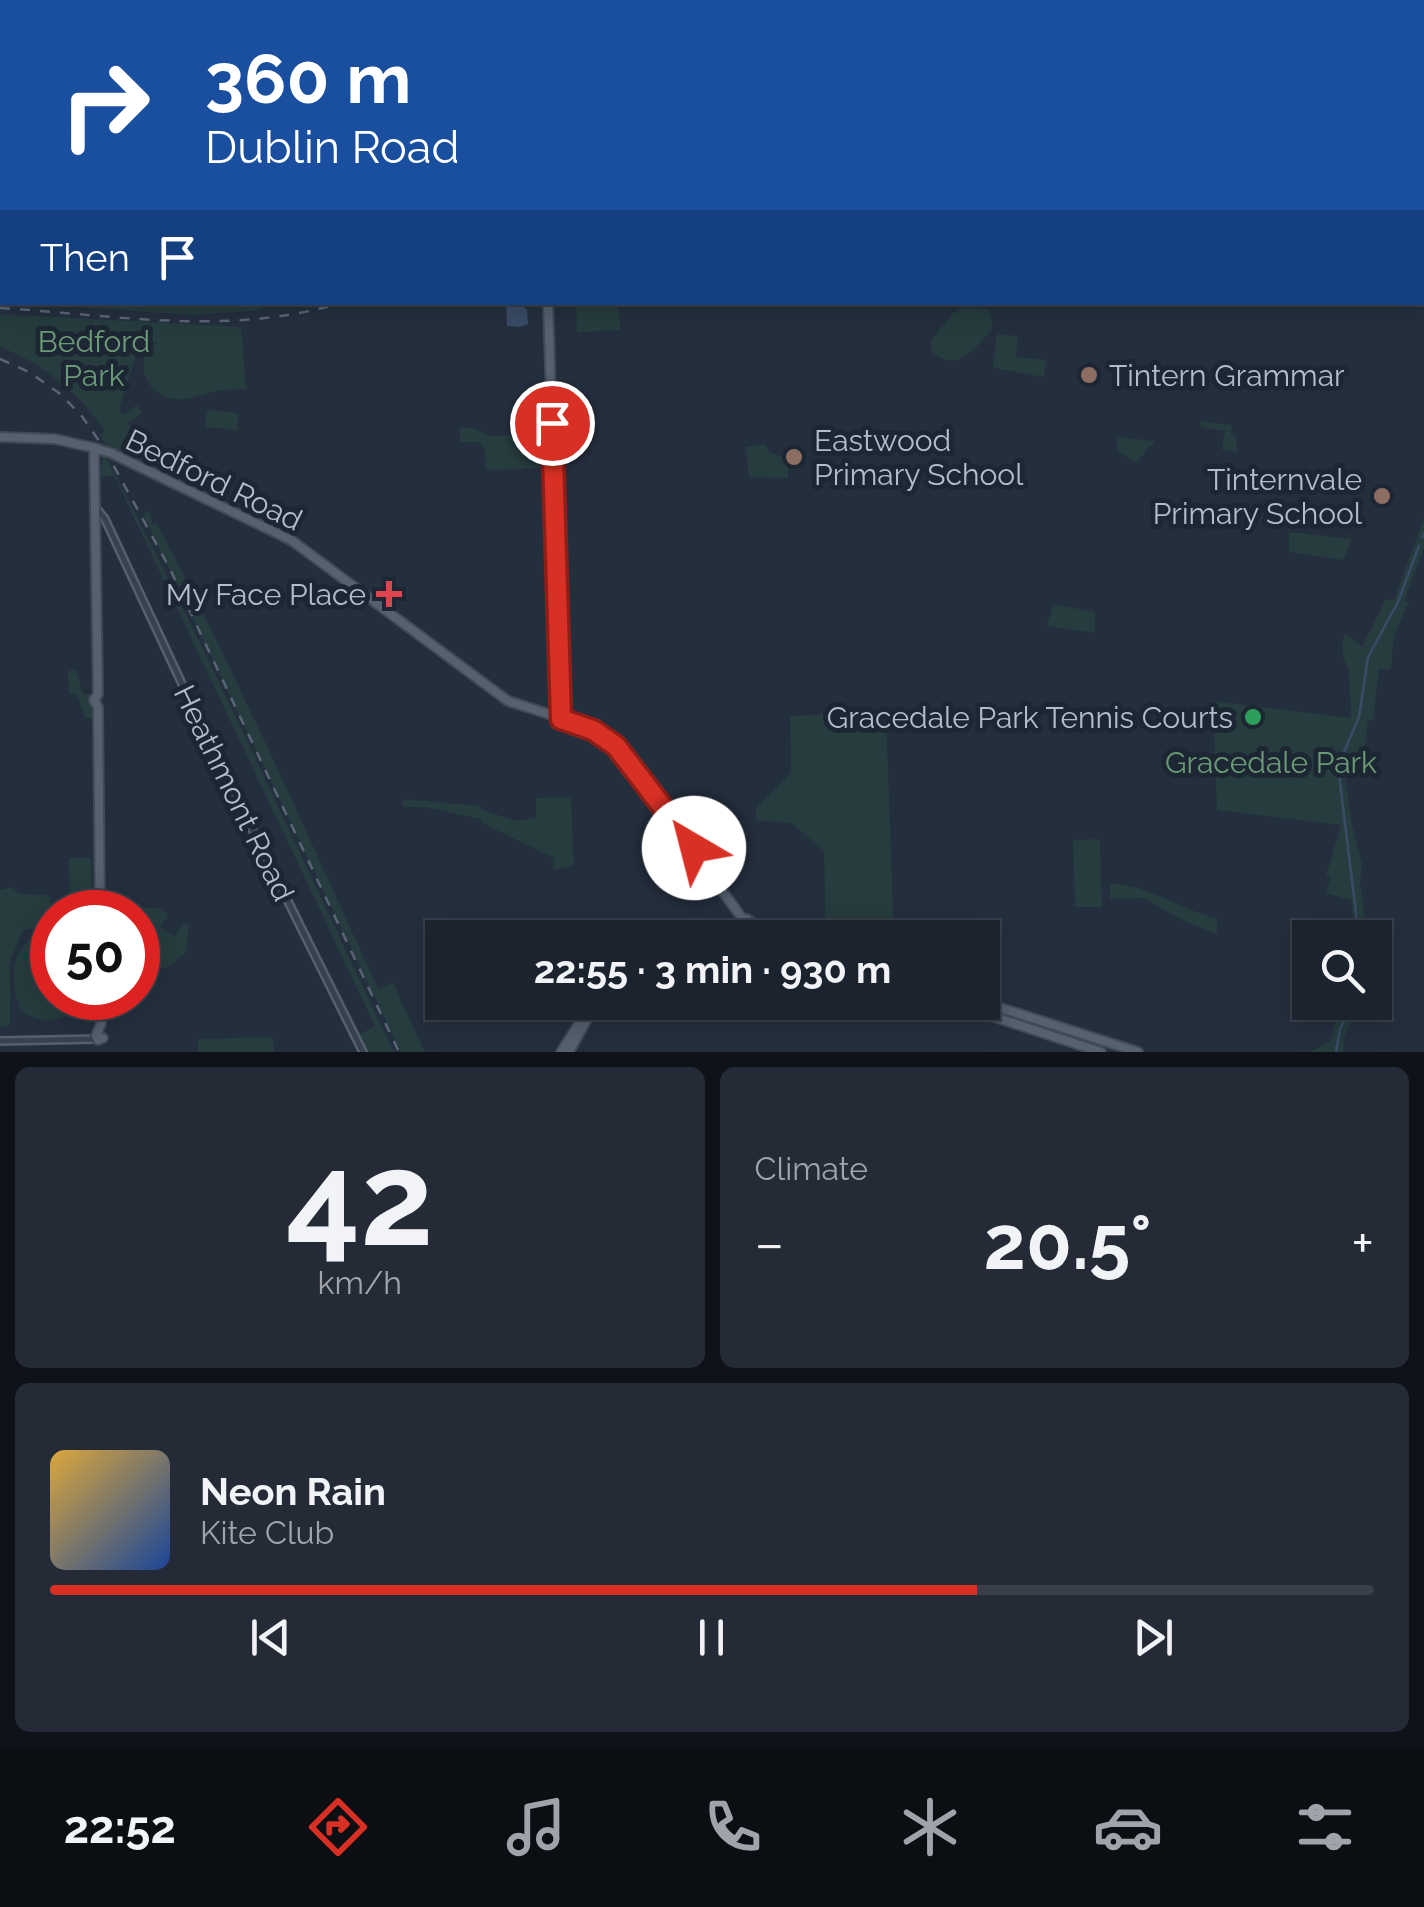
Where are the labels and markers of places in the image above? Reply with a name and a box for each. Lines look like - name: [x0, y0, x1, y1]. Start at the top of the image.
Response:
- place label: Tintern Grammar: [1109, 358, 1345, 393]
- marker: Tintern Grammar: [1078, 364, 1100, 386]
- pin: [510, 381, 595, 466]
- place label: Eastwood Primary School: [814, 423, 1024, 492]
- marker: Eastwood Primary School: [783, 446, 805, 468]
- place label: Tinternvale Primary School: [1153, 462, 1363, 531]
- marker: Tinternvale Primary School: [1371, 485, 1393, 507]
- place label: My Face Place: [166, 577, 366, 612]
- marker: My Face Place: [376, 581, 402, 607]
- place label: Gracedale Park Tennis Courts: [827, 700, 1233, 735]
- marker: Gracedale Park Tennis Courts: [1242, 706, 1264, 728]

